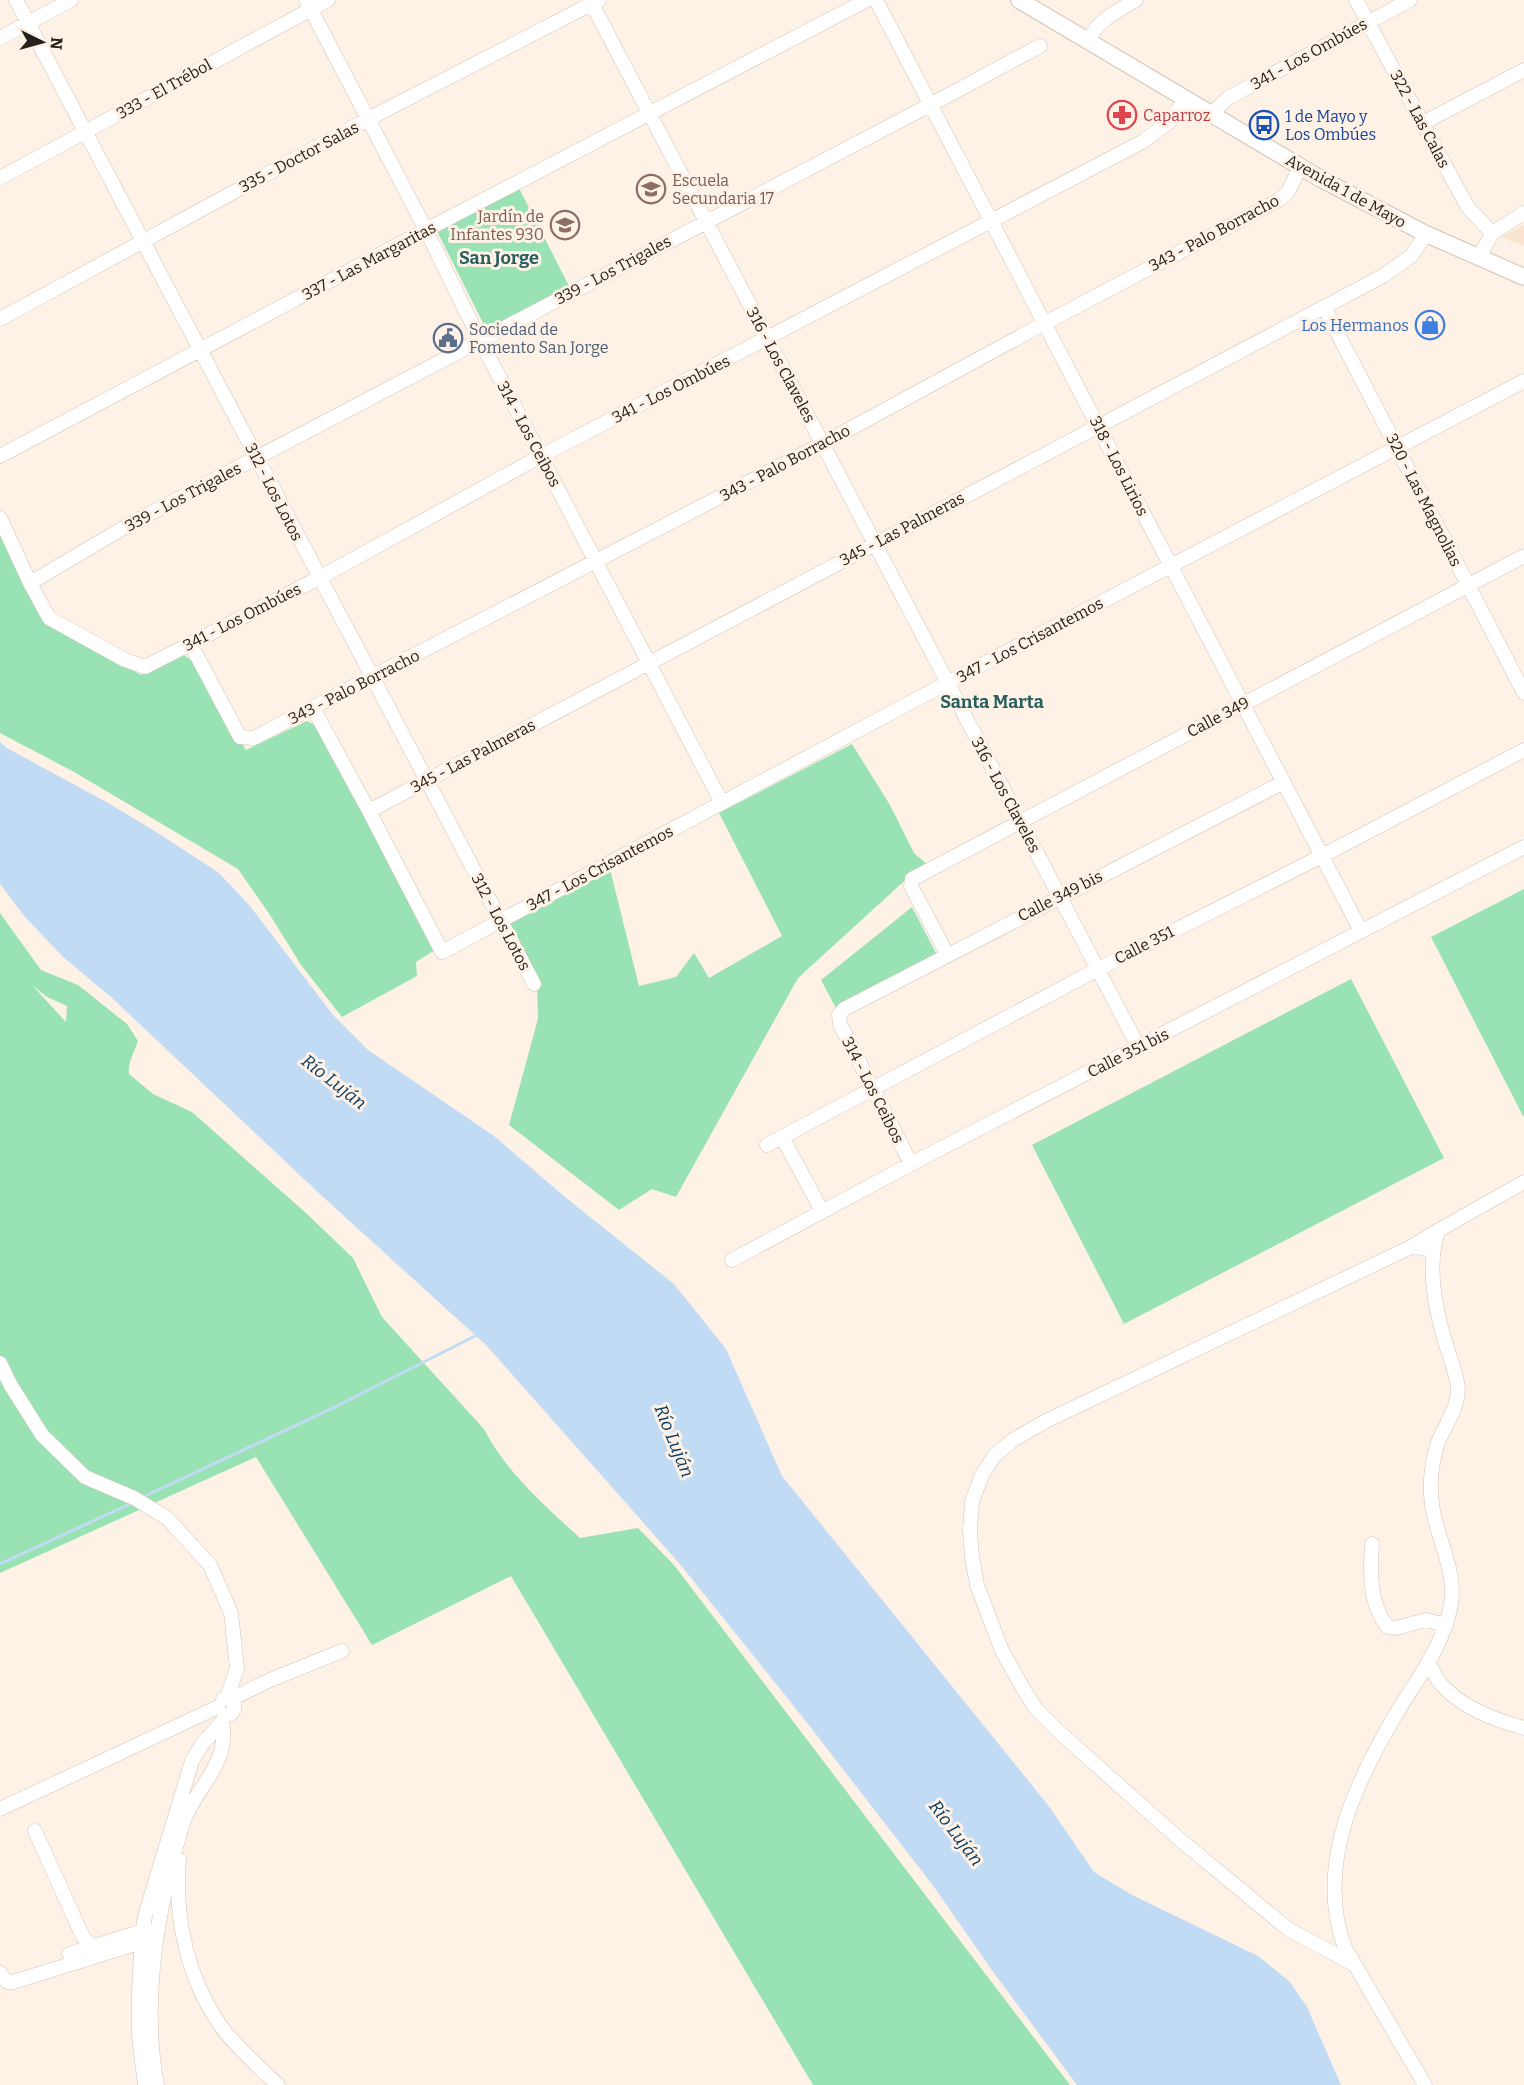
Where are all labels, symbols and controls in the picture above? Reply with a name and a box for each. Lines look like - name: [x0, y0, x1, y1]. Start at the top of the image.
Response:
- north arrow: [12, 12, 72, 72]
- street label: 341 - Los Ombúes: [1248, 14, 1370, 94]
- text: N: [46, 36, 66, 50]
- street label: 333 - El Trébol: [113, 55, 215, 123]
- street label: 322 - Las Calas: [1386, 67, 1454, 171]
- pharmacy icon: Caparroz: [1106, 99, 1138, 131]
- place label: Caparroz: [1143, 106, 1211, 125]
- place label: 1 de Mayo y Los Ombúes: [1285, 107, 1376, 144]
- bus stop icon: 1 de Mayo y Los Ombúes: [1248, 109, 1280, 141]
- street label: 335 - Doctor Salas: [236, 117, 362, 197]
- street label: Avenida 1 de Mayo: [1283, 150, 1409, 232]
- place label: Escuela Secundaria 17: [672, 171, 774, 208]
- school or university icon: Escuela Secundaria 17: [635, 173, 667, 205]
- street label: 343 - Palo Borracho: [1146, 191, 1282, 275]
- place label: Jardín de Infantes 930: [450, 207, 544, 244]
- school or university icon: Jardín de Infantes 930: [549, 209, 581, 241]
- street label: 337 - Las Margaritas: [299, 218, 439, 304]
- street label: 339 - Los Trigales: [552, 231, 674, 309]
- district label: San Jorge: [459, 247, 539, 269]
- street label: 316 - Los Claveles: [743, 304, 819, 426]
- shop icon: Los Hermanos: [1414, 309, 1446, 341]
- place label: Los Hermanos: [1301, 316, 1409, 335]
- place label: Sociedad de Fomento San Jorge: [469, 320, 608, 357]
- public building icon: Sociedad de Fomento San Jorge: [432, 322, 464, 354]
- street label: 341 - Los Ombúes: [609, 351, 733, 427]
- street label: 314 - Los Ceibos: [493, 378, 565, 490]
- street label: 318 - Los Lirios: [1086, 413, 1152, 519]
- street label: 343 - Palo Borracho: [717, 421, 853, 505]
- street label: 320 - Las Magnolias: [1382, 430, 1466, 570]
- street label: 312 - Los Lotos: [241, 440, 307, 544]
- street label: 339 - Los Trigales: [122, 458, 244, 536]
- street label: 345 - Las Palmeras: [836, 488, 968, 570]
- street label: 341 - Los Ombúes: [180, 579, 304, 655]
- street label: 347 - Los Crisantemos: [954, 593, 1106, 687]
- street label: 343 - Palo Borracho: [285, 646, 423, 728]
- district label: Santa Marta: [940, 691, 1044, 713]
- street label: Calle 349: [1184, 693, 1252, 741]
- street label: 345 - Las Palmeras: [407, 715, 539, 797]
- street label: 316 - Los Claveles: [968, 734, 1044, 856]
- street label: 347 - Los Crisantemos: [524, 821, 676, 915]
- street label: Calle 349 bis: [1014, 867, 1106, 925]
- street label: 312 - Los Lotos: [467, 870, 535, 974]
- street label: Calle 351: [1111, 922, 1177, 968]
- street label: Calle 351 bis: [1084, 1024, 1172, 1082]
- street label: 314 - Los Ceibos: [838, 1034, 908, 1146]
- water label: Río Luján: [297, 1050, 371, 1114]
- water label: Río Luján: [649, 1401, 699, 1481]
- water label: Río Luján: [924, 1796, 988, 1870]

